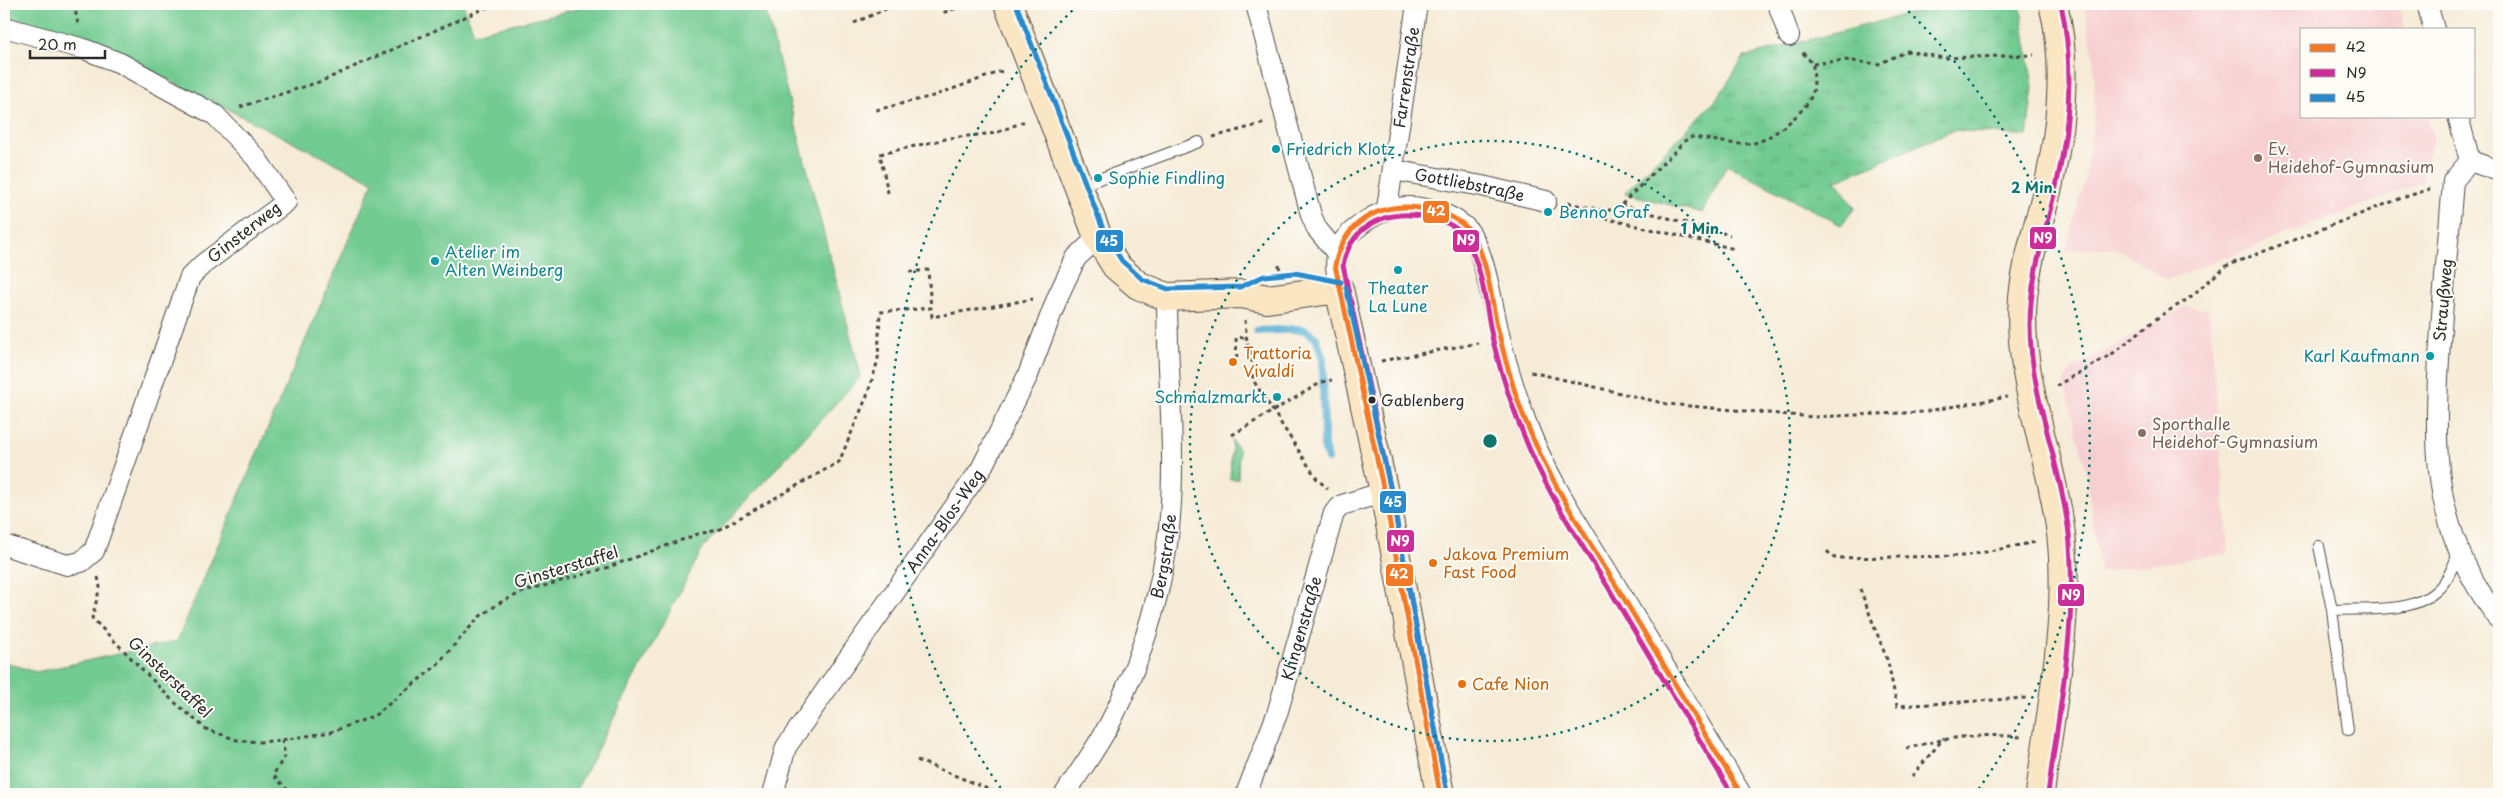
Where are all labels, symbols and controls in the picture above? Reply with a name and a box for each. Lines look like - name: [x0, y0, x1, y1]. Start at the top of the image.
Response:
- street label: Farrenstraße: [1386, 25, 1424, 129]
- scale bar: [30, 28, 105, 60]
- legend: [2300, 28, 2476, 118]
- text: 20 m: [38, 32, 77, 55]
- text: 42: [2346, 34, 2366, 57]
- text: N9: [2346, 60, 2367, 83]
- text: 45: [2346, 84, 2365, 107]
- place label: Friedrich Klotz: [1286, 136, 1395, 160]
- place label: Ev. Heidehof-Gymnasium: [2268, 136, 2434, 178]
- marker: Friedrich Klotz: [1270, 143, 1282, 155]
- marker: Ev. Heidehof-Gymnasium: [2252, 152, 2264, 164]
- street label: Gottliebstraße: [1413, 161, 1527, 207]
- place label: Sophie Findling: [1108, 165, 1225, 189]
- marker: Sophie Findling: [1092, 172, 1104, 184]
- text: 2 Min.: [2011, 175, 2057, 198]
- street label: Ginsterweg: [201, 195, 285, 268]
- place label: Benno Graf: [1558, 199, 1650, 223]
- line badge: 42: [1422, 200, 1450, 224]
- text: 42: [1427, 200, 1446, 221]
- marker: Benno Graf: [1542, 206, 1554, 218]
- text: 1 Min.: [1681, 216, 1723, 239]
- line badge: N9: [2029, 226, 2057, 250]
- text: N9: [2033, 227, 2053, 248]
- line badge: 45: [1095, 229, 1124, 253]
- line badge: N9: [1452, 229, 1480, 253]
- text: N9: [1456, 229, 1476, 250]
- text: 45: [1100, 230, 1118, 251]
- place label: Atelier im Alten Weinberg: [445, 239, 563, 281]
- marker: Atelier im Alten Weinberg: [429, 255, 441, 267]
- street label: Straußweg: [2426, 257, 2458, 342]
- marker: Theater La Lune: [1392, 264, 1404, 276]
- place label: Theater La Lune: [1368, 275, 1429, 317]
- place label: Trattoria Vivaldi: [1243, 340, 1312, 382]
- place label: Karl Kaufmann: [2304, 343, 2420, 367]
- marker: Karl Kaufmann: [2424, 350, 2436, 362]
- marker: Trattoria Vivaldi: [1227, 356, 1239, 368]
- place label: Schmalzmarkt: [1154, 384, 1267, 408]
- place label: Gablenberg: [1381, 388, 1464, 411]
- marker: Schmalzmarkt: [1271, 391, 1283, 403]
- marker: Gablenberg: [1367, 395, 1377, 405]
- place label: Sporthalle Heidehof-Gymnasium: [2152, 411, 2318, 453]
- marker: Sporthalle Heidehof-Gymnasium: [2136, 427, 2148, 439]
- centre of rings: [1481, 432, 1499, 450]
- street label: Anna-Blos-Weg: [899, 464, 989, 577]
- line badge: 45: [1379, 490, 1407, 514]
- text: 45: [1384, 491, 1402, 512]
- street label: Bergstraße: [1144, 513, 1181, 601]
- line badge: N9: [1386, 529, 1415, 553]
- text: N9: [1390, 530, 1410, 551]
- street label: Ginsterstaffel: [510, 539, 621, 593]
- place label: Jakova Premium Fast Food: [1443, 541, 1569, 583]
- marker: Jakova Premium Fast Food: [1427, 557, 1439, 569]
- line badge: 42: [1385, 563, 1414, 587]
- text: 42: [1390, 563, 1409, 584]
- street label: Klingenstraße: [1274, 573, 1327, 683]
- line badge: N9: [2057, 583, 2085, 607]
- text: N9: [2061, 584, 2081, 605]
- street label: Ginsterstaffel: [123, 630, 218, 723]
- place label: Cafe Nion: [1472, 671, 1549, 695]
- marker: Cafe Nion: [1456, 678, 1468, 690]

